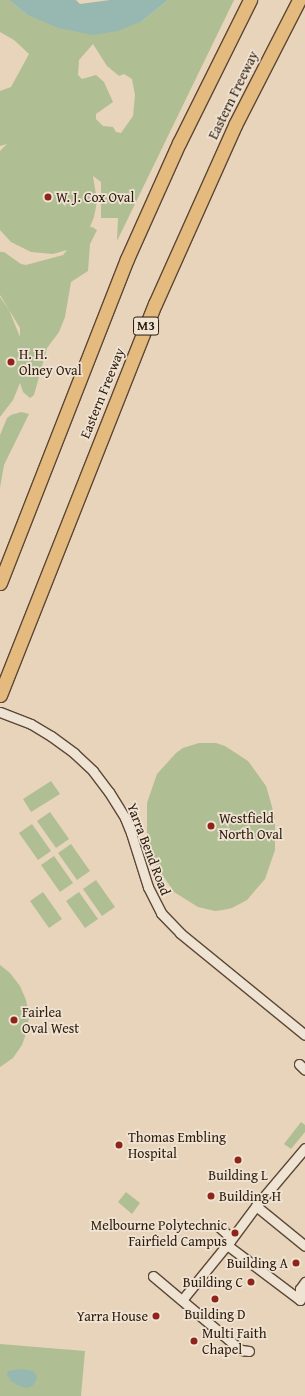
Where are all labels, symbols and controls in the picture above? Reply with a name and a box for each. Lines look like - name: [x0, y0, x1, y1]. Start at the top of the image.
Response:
- street label: Eastern Freeway: [204, 48, 262, 142]
- place label: W. J. Cox Oval: [56, 189, 134, 205]
- marker: W. J. Cox Oval: [43, 192, 53, 202]
- road number: M3: [133, 315, 159, 337]
- street label: Eastern Freeway: [76, 345, 128, 441]
- place label: H. H. Olney Oval: [19, 346, 82, 378]
- marker: H. H. Olney Oval: [6, 357, 16, 367]
- street label: Yarra Bend Road: [124, 800, 174, 898]
- place label: Westfield North Oval: [219, 810, 283, 842]
- marker: Westfield North Oval: [206, 821, 216, 831]
- place label: Fairlea Oval West: [22, 1004, 79, 1036]
- marker: Fairlea Oval West: [9, 1015, 19, 1025]
- place label: Thomas Embling Hospital: [128, 1129, 226, 1162]
- marker: Thomas Embling Hospital: [113, 1139, 125, 1151]
- marker: Building L: [233, 1155, 243, 1165]
- place label: Building L: [208, 1167, 268, 1183]
- place label: Building H: [219, 1188, 281, 1204]
- marker: Building H: [206, 1191, 216, 1201]
- place label: Melbourne Polytechnic Fairfield Campus: [91, 1217, 227, 1250]
- marker: Melbourne Polytechnic Fairfield Campus: [230, 1228, 240, 1238]
- place label: Building A: [227, 1255, 288, 1271]
- marker: Building A: [291, 1258, 301, 1268]
- place label: Building C: [183, 1274, 243, 1290]
- marker: Building C: [246, 1277, 256, 1287]
- marker: Building D: [210, 1294, 220, 1304]
- place label: Building D: [184, 1306, 246, 1322]
- place label: Yarra House: [77, 1308, 148, 1324]
- marker: Yarra House: [151, 1311, 161, 1321]
- place label: Multi Faith Chapel: [202, 1325, 267, 1358]
- marker: Multi Faith Chapel: [189, 1336, 199, 1346]

